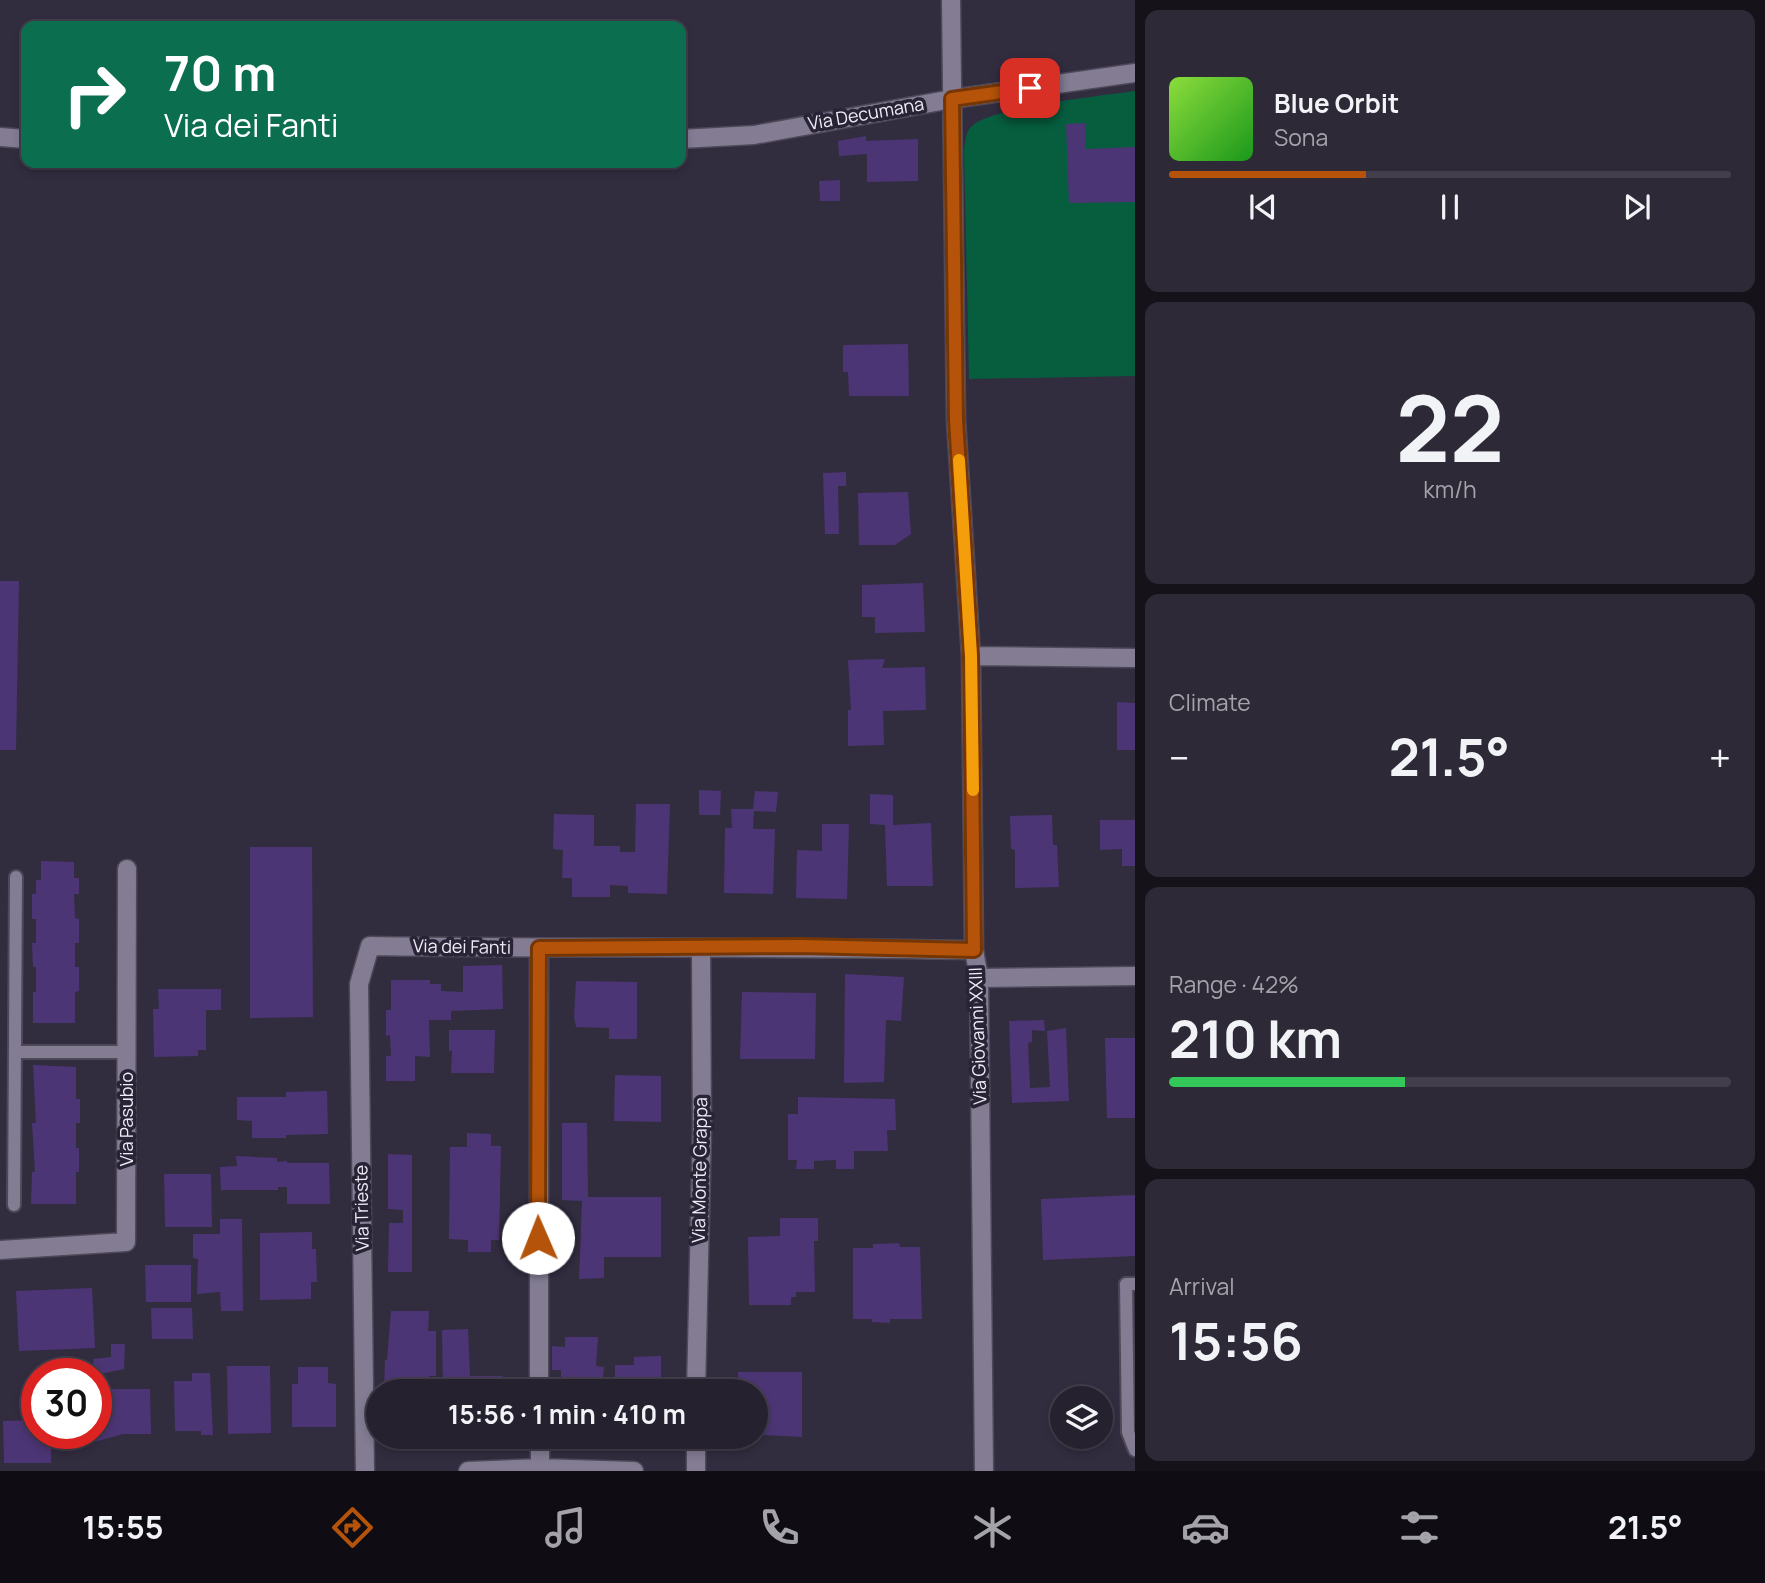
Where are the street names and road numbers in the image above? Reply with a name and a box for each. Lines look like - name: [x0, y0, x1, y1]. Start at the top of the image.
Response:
- street label: Via Decumana: [806, 91, 926, 135]
- street label: Via dei Fanti: [413, 933, 511, 959]
- street label: Via Giovanni XXIII: [963, 967, 991, 1105]
- street label: Via Pasubio: [114, 1072, 138, 1166]
- street label: Via Monte Grappa: [686, 1097, 712, 1243]
- street label: Via Trieste: [348, 1165, 374, 1251]

